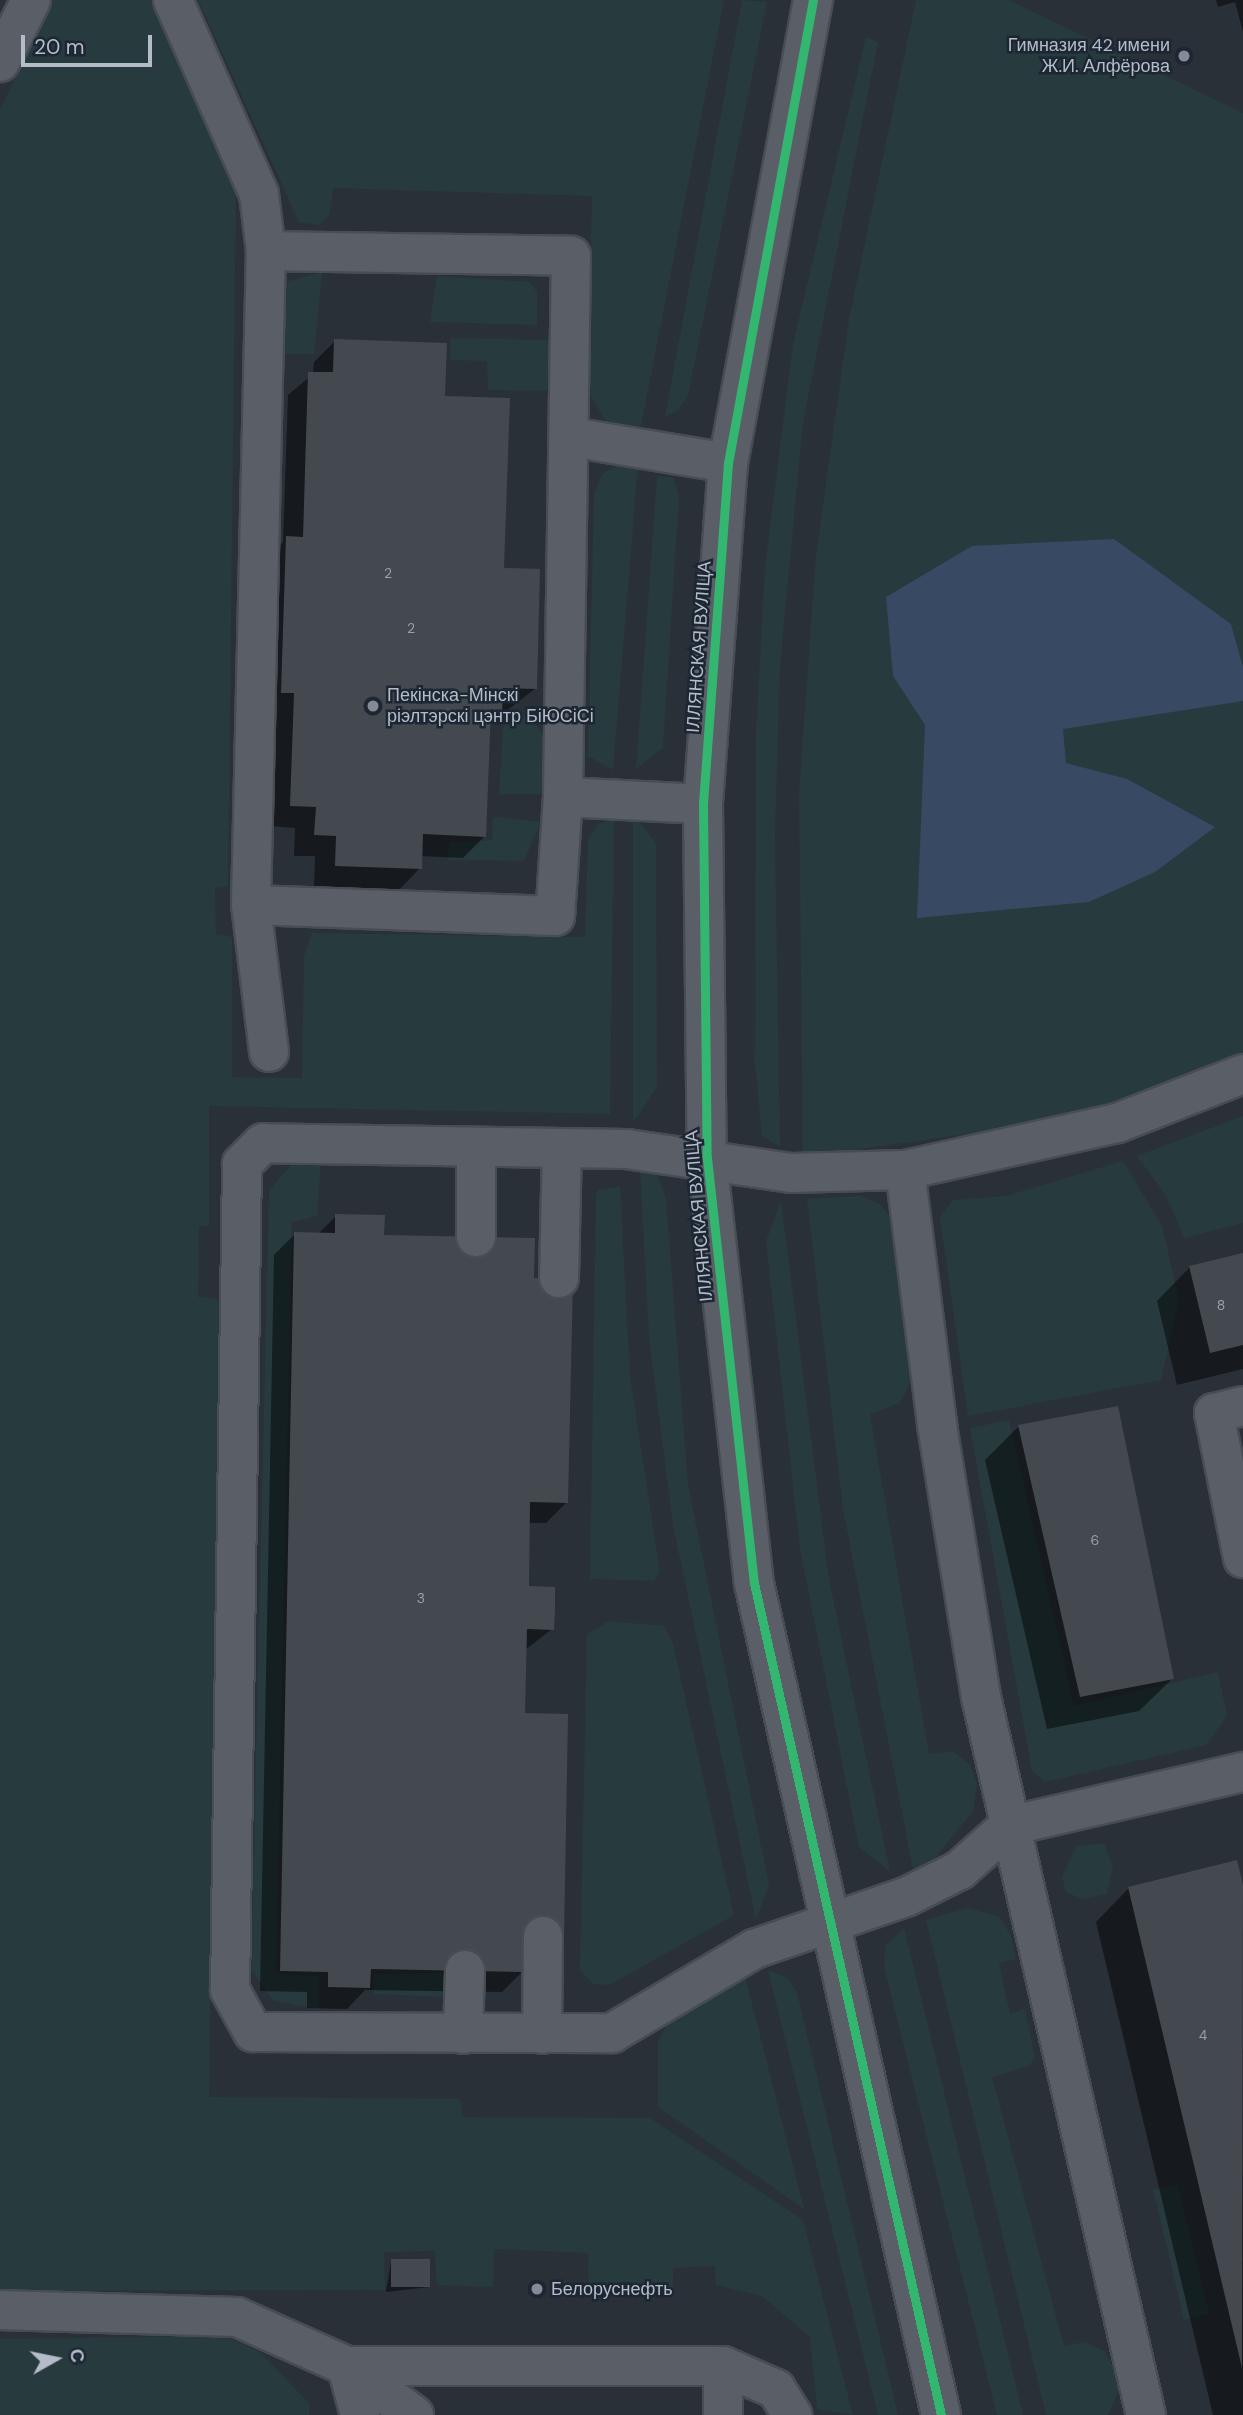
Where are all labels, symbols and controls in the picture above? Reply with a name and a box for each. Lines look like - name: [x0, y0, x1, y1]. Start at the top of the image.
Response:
- scale bar: [24, 21, 156, 65]
- text: 20 m: [34, 33, 85, 61]
- place label: Гимназия 42 имени Ж.И. Алфёрова: [1008, 35, 1170, 78]
- marker: Гимназия 42 имени Ж.И. Алфёрова: [1176, 48, 1192, 64]
- street label: ІЛЛЯНСКАЯ ВУЛІЦА: [682, 560, 716, 734]
- house number: 2: [384, 565, 392, 581]
- house number: 2: [407, 620, 415, 636]
- place label: Пекінска-Мінскі ріэлтэрскі цэнтр БіЮСіСі: [387, 685, 594, 728]
- marker: Пекінска-Мінскі ріэлтэрскі цэнтр БіЮСіСі: [365, 698, 381, 714]
- street label: ІЛЛЯНСКАЯ ВУЛІЦА: [681, 1129, 717, 1303]
- house number: 8: [1217, 1297, 1225, 1313]
- house number: 6: [1091, 1532, 1099, 1548]
- house number: 3: [417, 1590, 425, 1606]
- house number: 4: [1199, 2027, 1207, 2043]
- place label: Белоруснефть: [551, 2278, 673, 2300]
- marker: Белоруснефть: [529, 2281, 545, 2297]
- north arrow: [21, 2324, 91, 2394]
- text: С: [64, 2347, 91, 2364]

